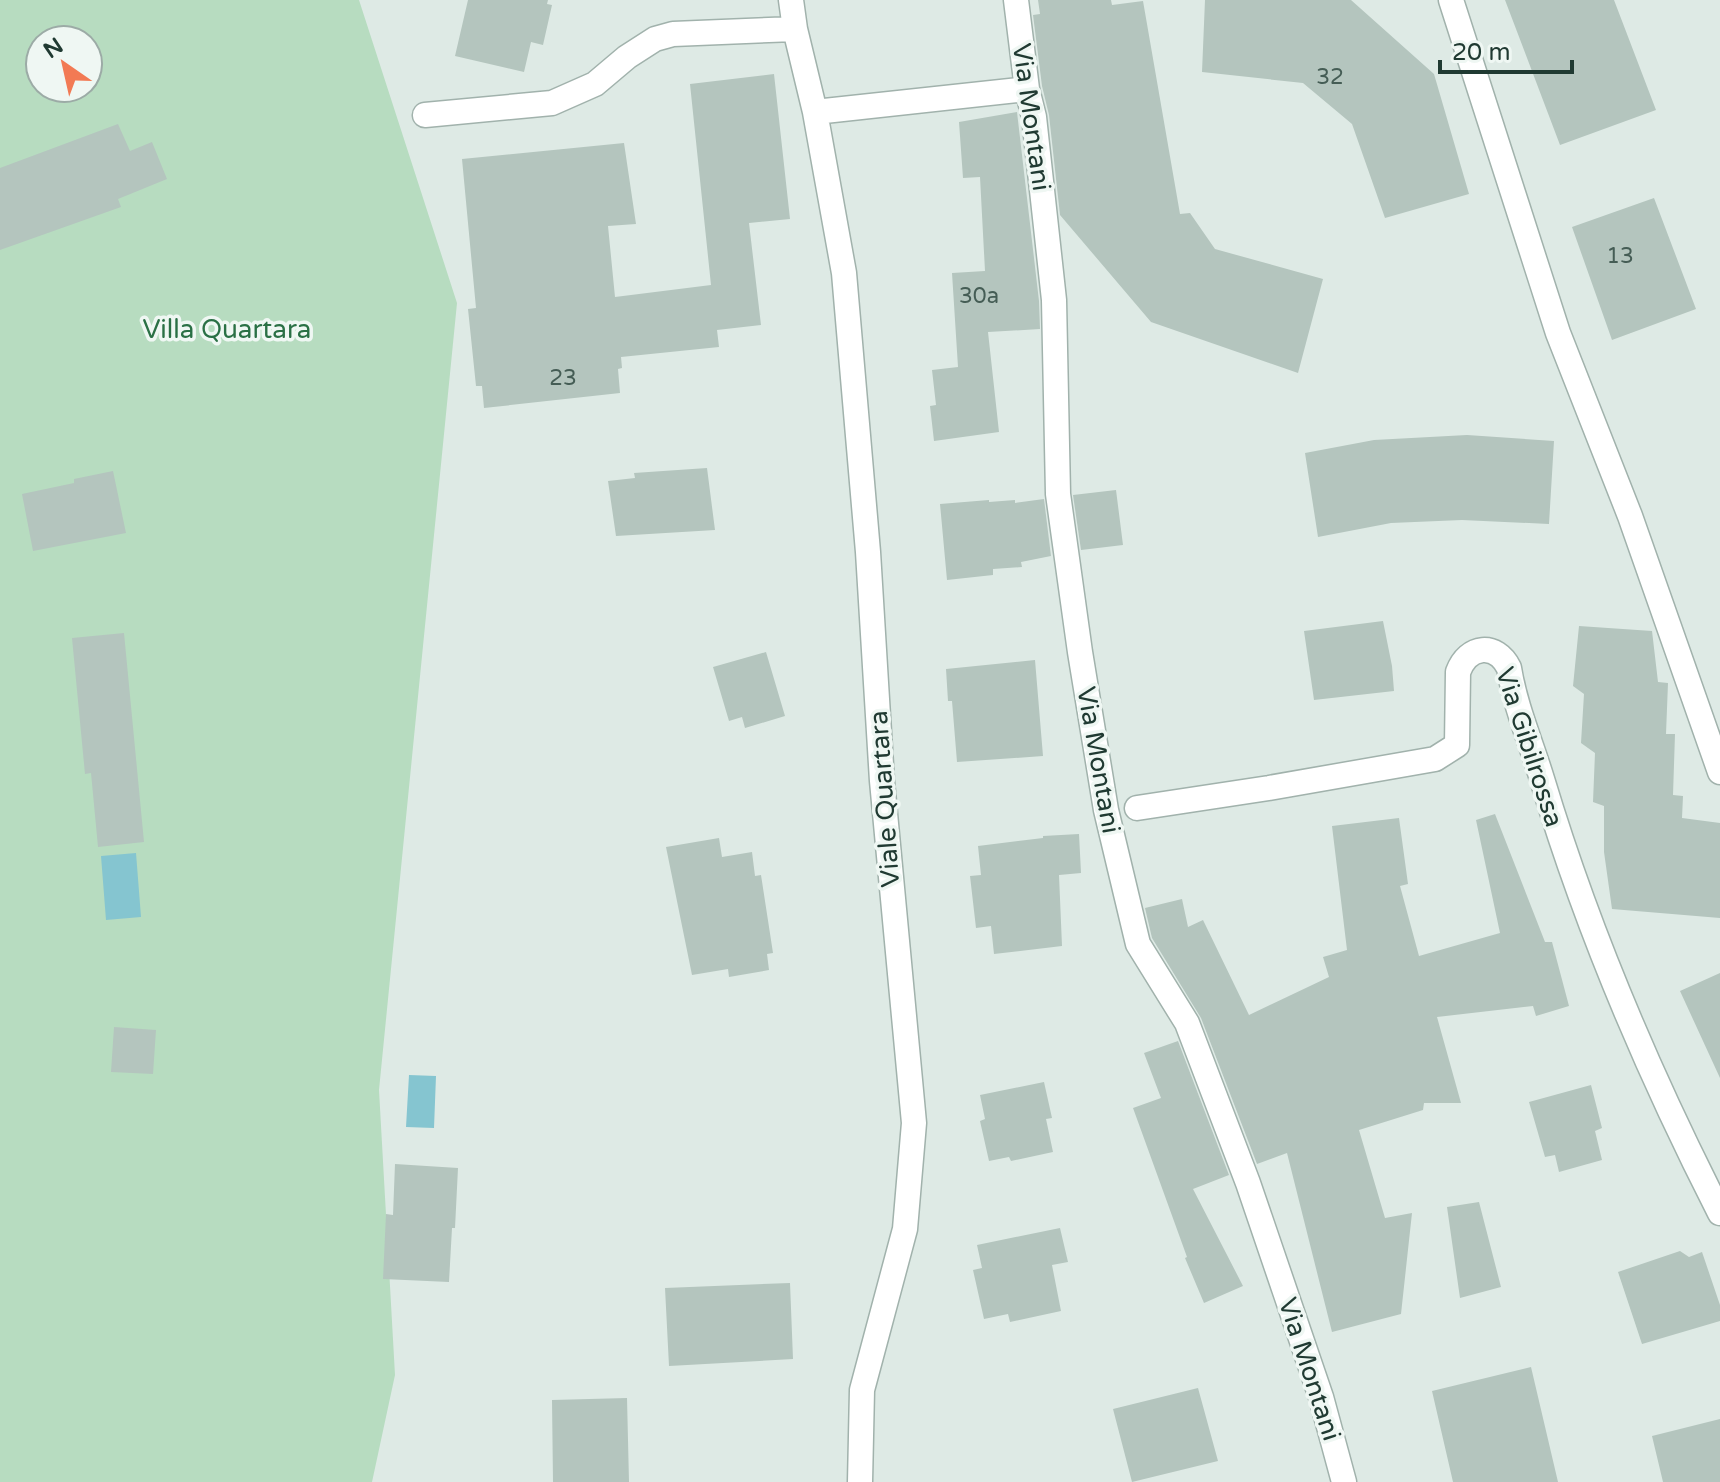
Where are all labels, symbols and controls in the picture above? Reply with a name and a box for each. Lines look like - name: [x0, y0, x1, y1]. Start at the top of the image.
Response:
- north arrow: [24, 24, 104, 104]
- scale bar: [1440, 24, 1572, 74]
- text: N: [39, 33, 68, 64]
- text: 20 m: [1452, 38, 1510, 67]
- street label: Via Montani: [1006, 41, 1057, 193]
- house number: 32: [1316, 64, 1344, 90]
- house number: 13: [1606, 243, 1634, 269]
- house number: 30a: [959, 283, 999, 309]
- park label: Villa Quartara: [142, 314, 312, 345]
- house number: 23: [549, 365, 577, 391]
- street label: Via Gibilrossa: [1489, 663, 1570, 831]
- street label: Via Montani: [1070, 684, 1127, 836]
- street label: Viale Quartara: [863, 709, 906, 888]
- street label: Via Montani: [1272, 1294, 1347, 1445]

